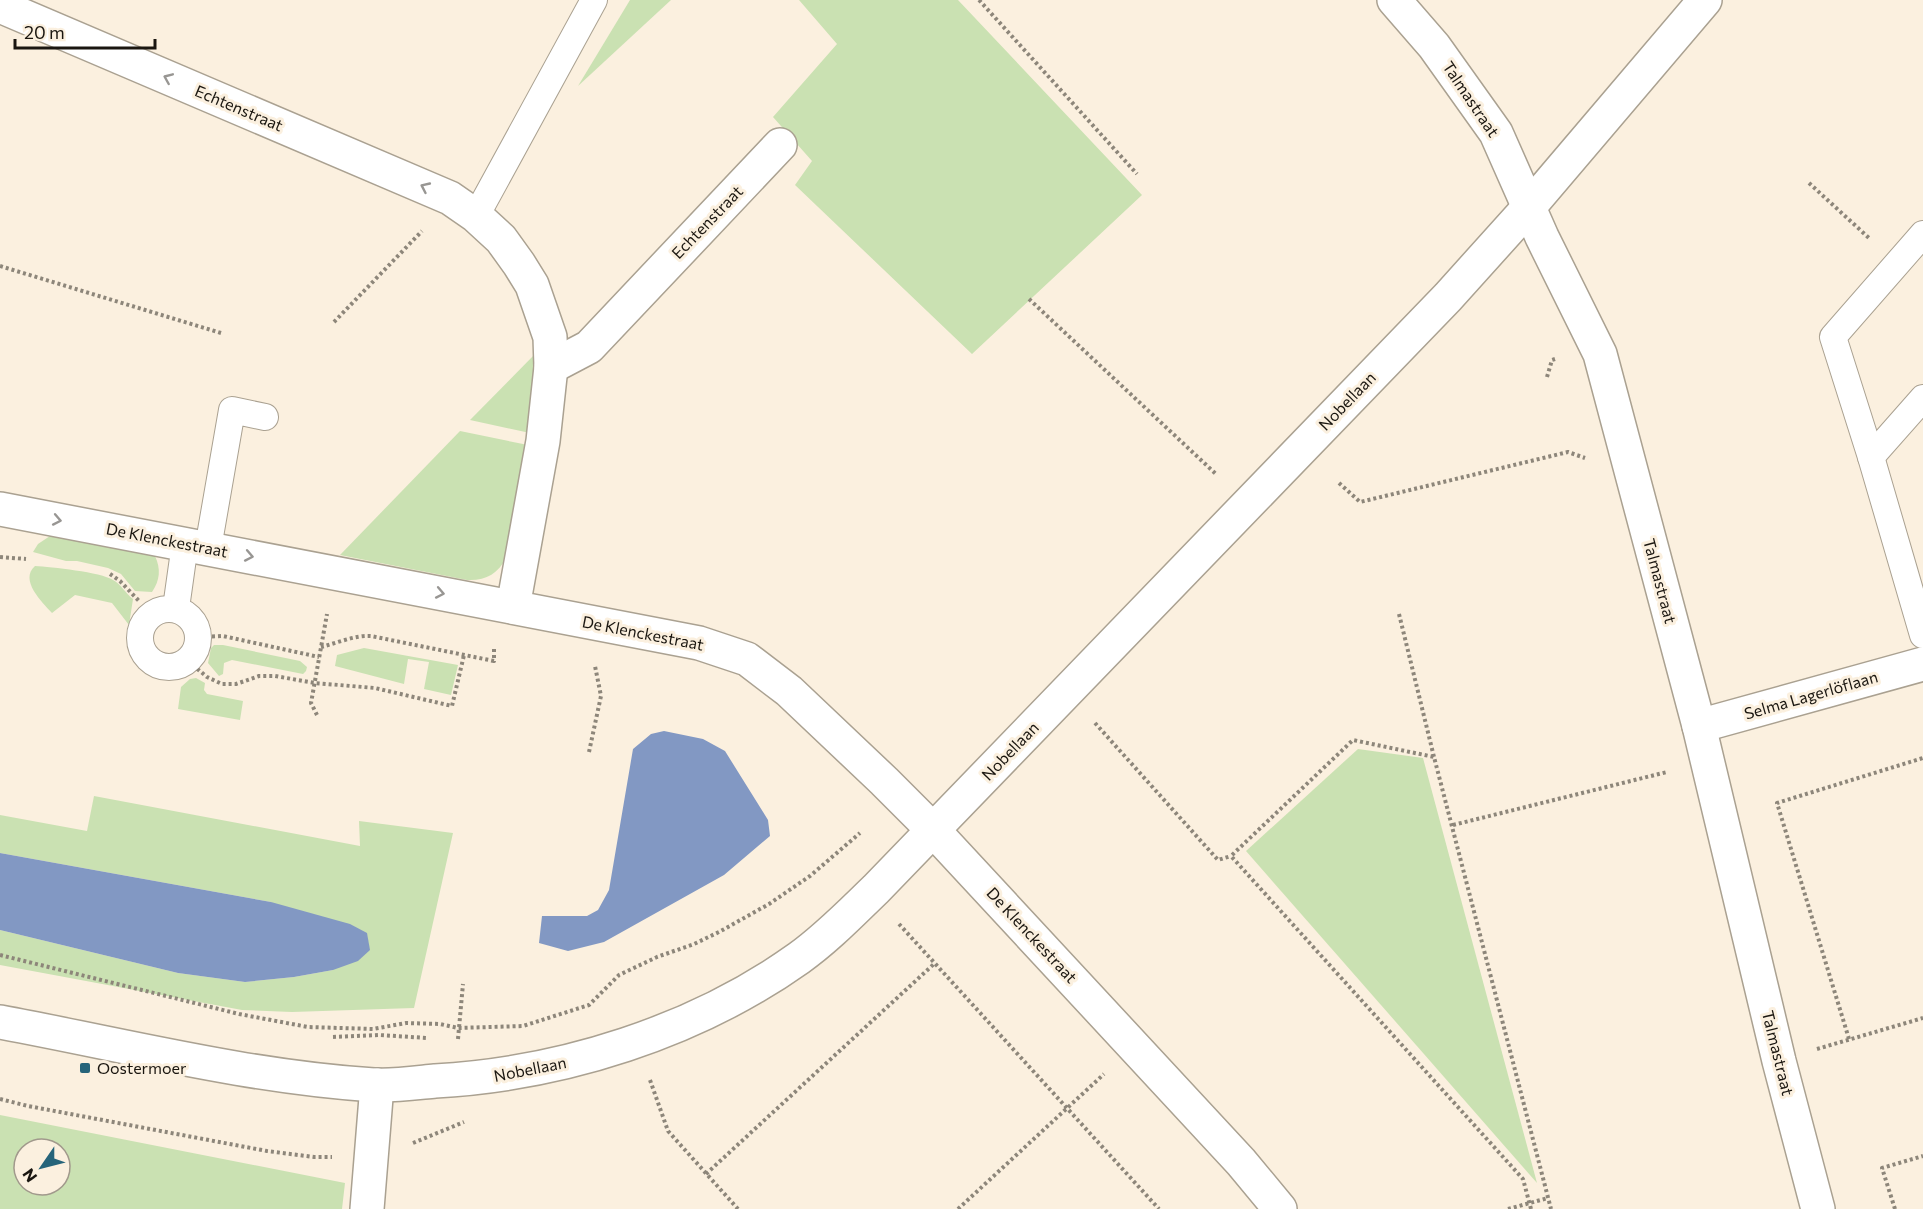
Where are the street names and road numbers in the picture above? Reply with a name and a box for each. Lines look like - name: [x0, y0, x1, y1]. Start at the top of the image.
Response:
- street label: Talmastraat: [1439, 57, 1504, 140]
- street label: Echtenstraat: [192, 80, 287, 135]
- street label: Echtenstraat: [667, 181, 746, 262]
- street label: Nobellaan: [1314, 368, 1379, 434]
- street label: De Klenckestraat: [105, 518, 230, 561]
- street label: Talmastraat: [1640, 536, 1681, 626]
- street label: De Klenckestraat: [581, 611, 706, 654]
- street label: Selma Lagerlöflaan: [1742, 666, 1880, 723]
- street label: Nobellaan: [977, 718, 1042, 784]
- street label: De Klenckestraat: [983, 883, 1082, 987]
- street label: Talmastraat: [1759, 1008, 1798, 1098]
- street label: Nobellaan: [492, 1052, 568, 1085]

